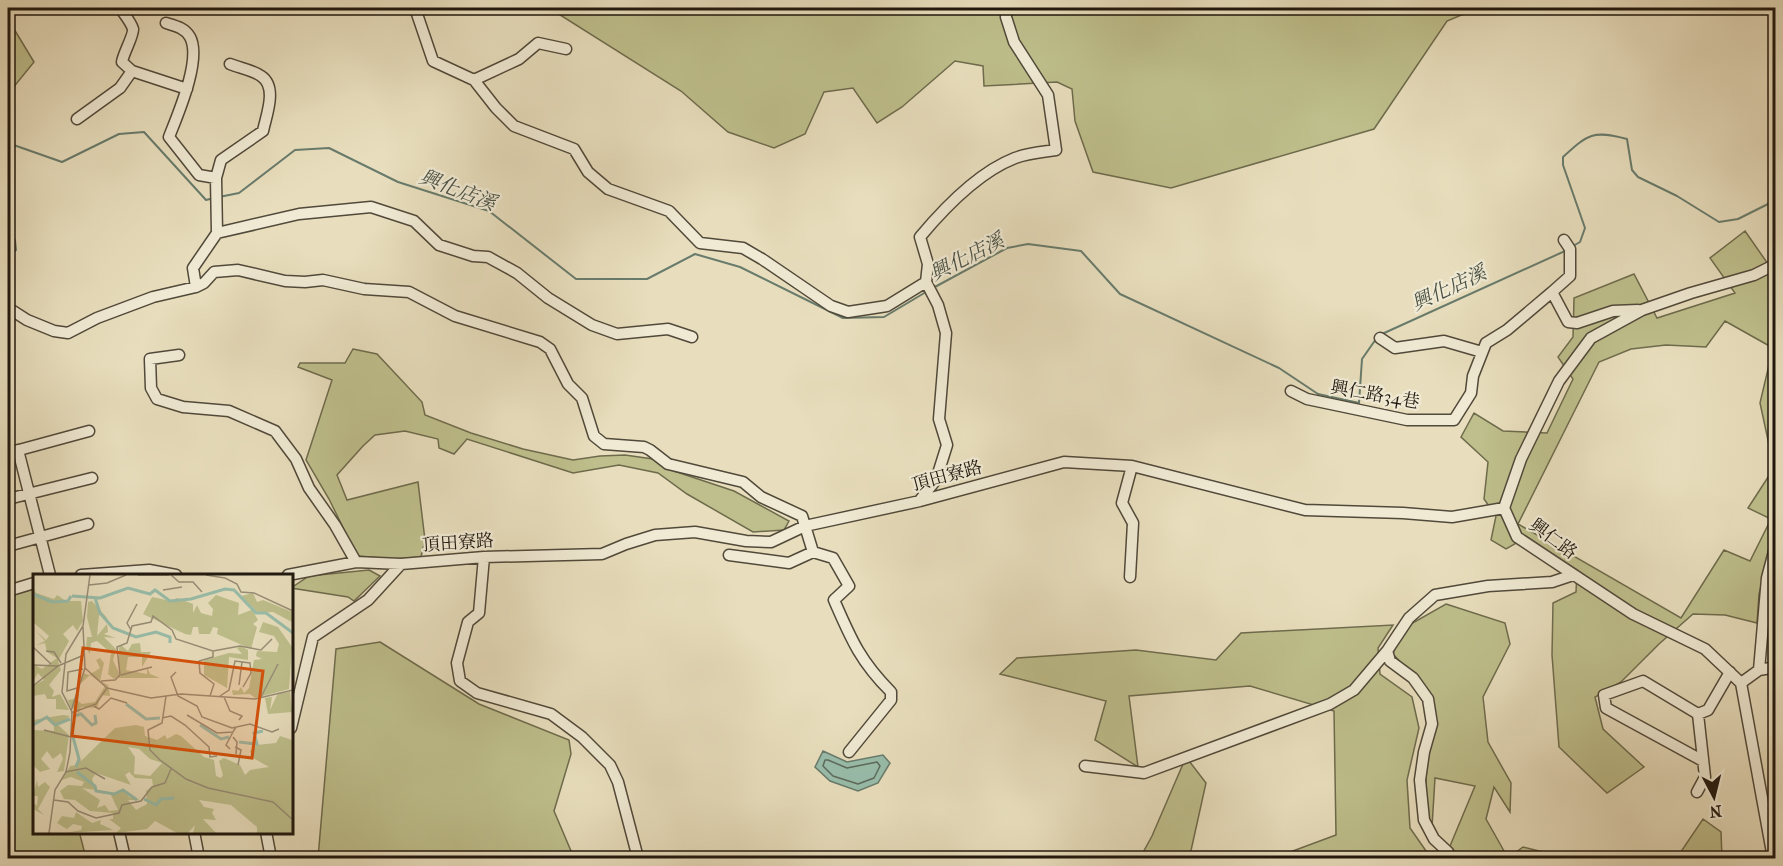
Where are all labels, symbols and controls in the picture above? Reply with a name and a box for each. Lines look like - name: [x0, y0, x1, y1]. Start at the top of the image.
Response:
- water label: 興化店溪: [417, 165, 501, 216]
- water label: 興化店溪: [926, 228, 1010, 285]
- water label: 興化店溪: [1408, 260, 1492, 315]
- street label: 興仁路34巷: [1329, 377, 1421, 413]
- street label: 頂田寮路: [910, 457, 984, 495]
- street label: 興仁路: [1525, 514, 1581, 564]
- street label: 頂田寮路: [421, 530, 495, 556]
- inset map: [33, 574, 292, 833]
- north arrow: [1684, 767, 1744, 827]
- text: N: [1708, 801, 1723, 822]

